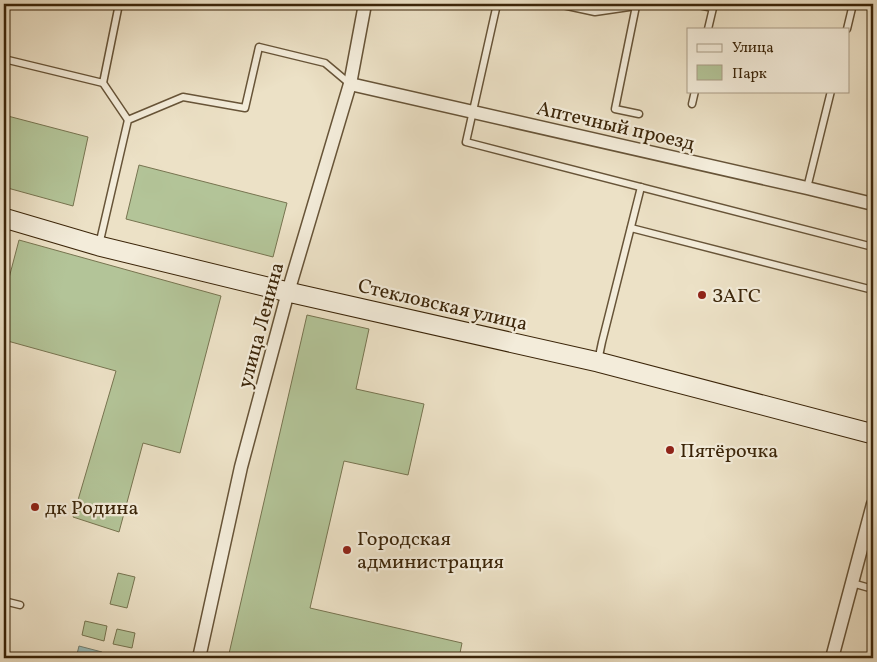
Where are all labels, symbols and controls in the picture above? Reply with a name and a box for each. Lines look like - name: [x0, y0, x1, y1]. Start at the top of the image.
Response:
- legend: [687, 28, 850, 92]
- text: Улица: [732, 38, 774, 59]
- text: Парк: [732, 64, 767, 85]
- street label: Аптечный проезд: [534, 95, 697, 159]
- street label: улица Ленина: [232, 259, 292, 392]
- street label: Стекловская улица: [355, 273, 530, 339]
- place label: ЗАГС: [712, 283, 761, 311]
- marker: ЗАГС: [696, 289, 708, 301]
- place label: Пятёрочка: [680, 438, 778, 466]
- marker: Пятёрочка: [664, 444, 676, 456]
- place label: дк Родина: [45, 495, 139, 523]
- marker: дк Родина: [29, 501, 41, 513]
- place label: Городская администрация: [357, 526, 504, 577]
- marker: Городская администрация: [341, 544, 353, 556]

